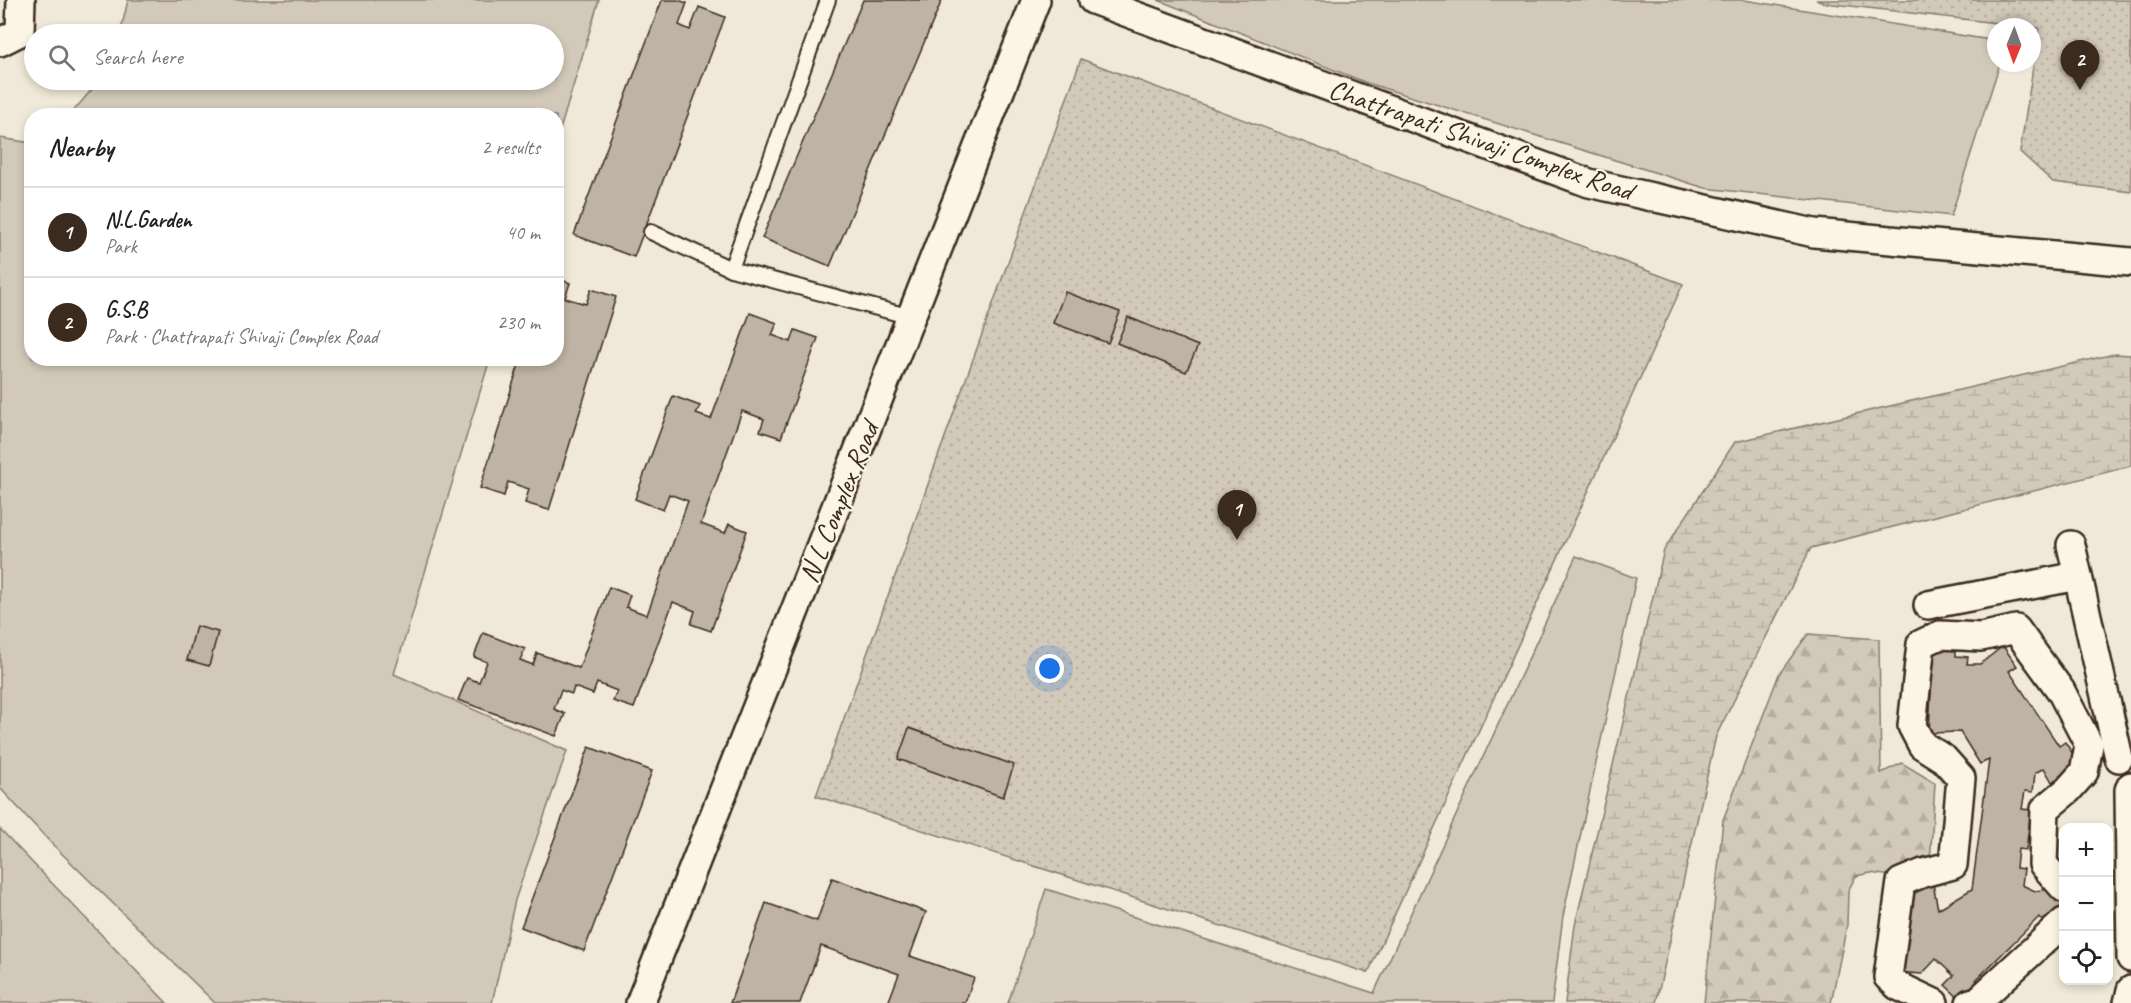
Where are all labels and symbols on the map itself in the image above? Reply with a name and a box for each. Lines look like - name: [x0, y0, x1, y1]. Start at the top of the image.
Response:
- north arrow: [1987, 18, 2041, 72]
- pin: 2: [2060, 40, 2100, 90]
- street label: Chattrapati Shivaji Complex Road: [1324, 71, 1641, 209]
- street label: N L Complex Road: [790, 413, 888, 588]
- pin: 1: [1218, 490, 1256, 540]
- your location: [1035, 654, 1064, 683]

